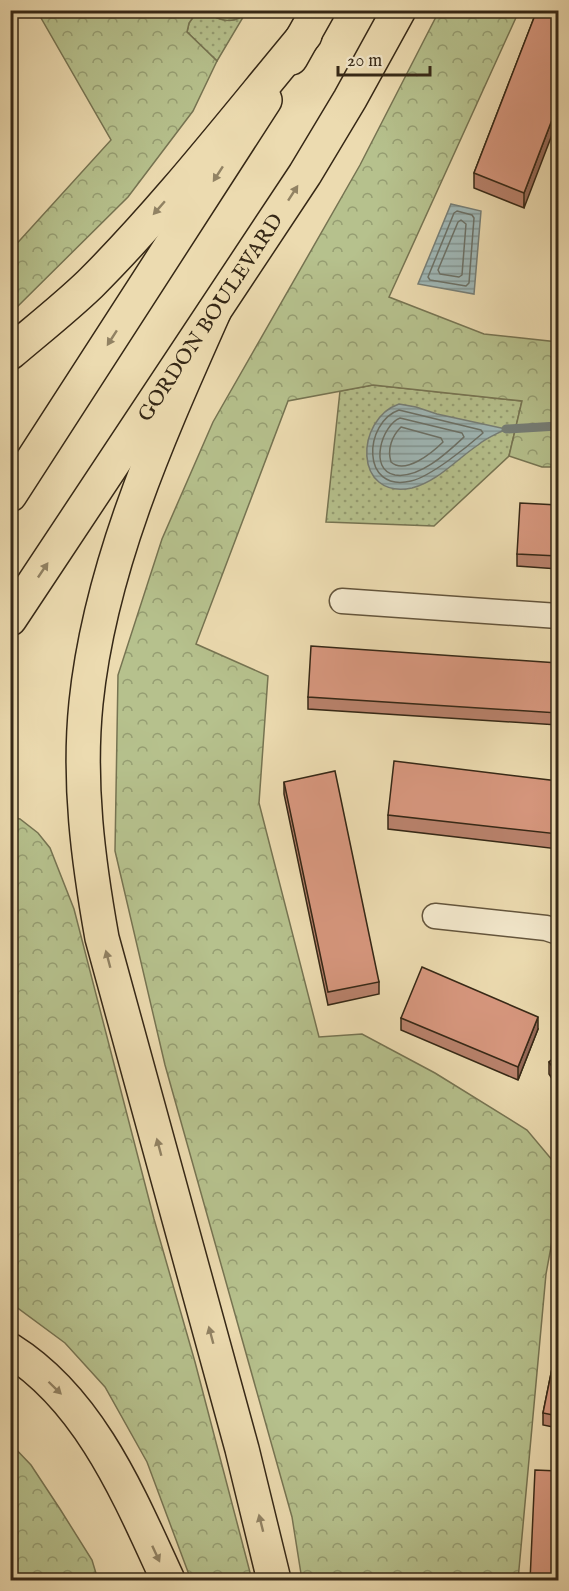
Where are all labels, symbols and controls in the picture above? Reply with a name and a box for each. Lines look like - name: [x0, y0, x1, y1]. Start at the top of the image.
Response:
- scale bar: [338, 39, 430, 77]
- text: 20 m: [347, 50, 382, 73]
- one-way arrow: [213, 166, 224, 182]
- one-way arrow: [287, 185, 298, 201]
- one-way arrow: [152, 201, 166, 216]
- street label: GORDON BOULEVARD: [133, 209, 290, 427]
- one-way arrow: [106, 329, 118, 345]
- one-way arrow: [37, 562, 48, 578]
- one-way arrow: [102, 950, 112, 968]
- one-way arrow: [154, 1138, 163, 1156]
- one-way arrow: [206, 1326, 215, 1344]
- one-way arrow: [47, 1381, 62, 1394]
- one-way arrow: [256, 1514, 265, 1532]
- one-way arrow: [151, 1545, 160, 1562]

